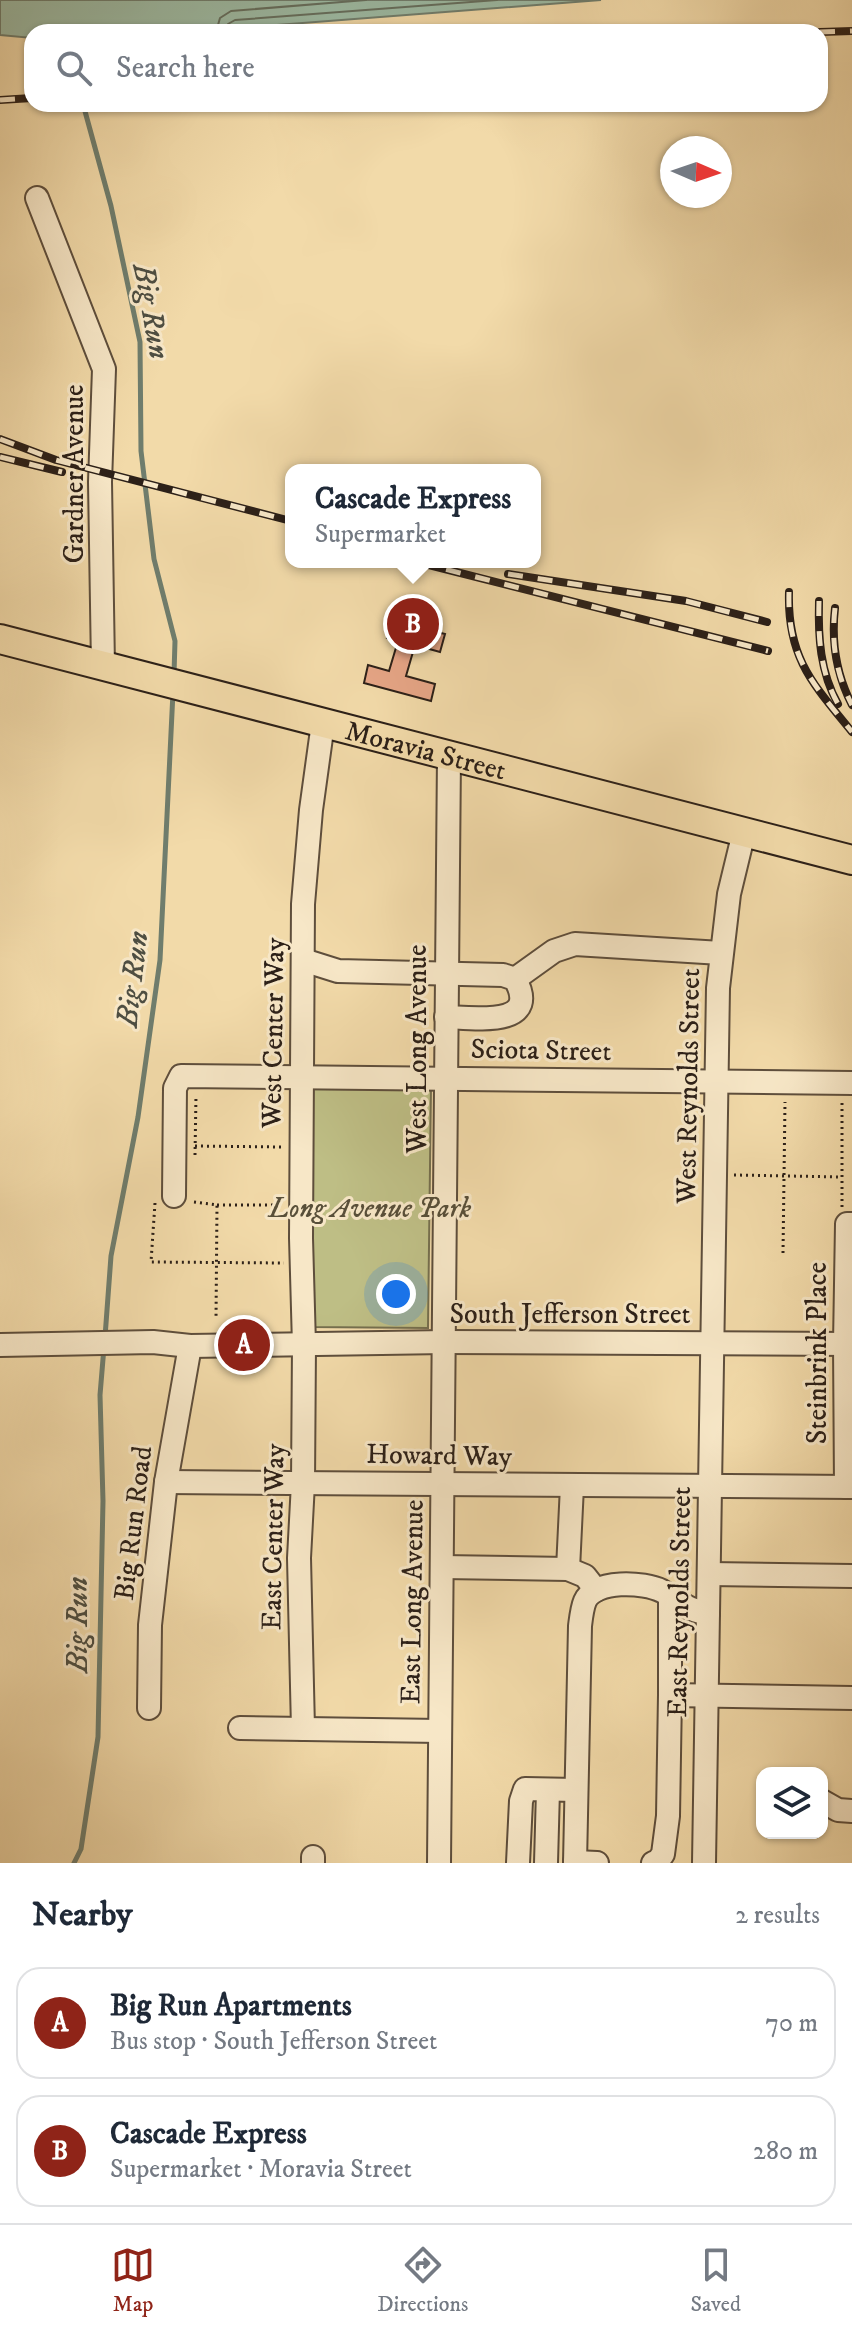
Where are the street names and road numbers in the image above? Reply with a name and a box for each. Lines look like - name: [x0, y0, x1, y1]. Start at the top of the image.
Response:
- street label: Gardner Avenue: [57, 384, 92, 564]
- street label: Moravia Street: [341, 713, 510, 789]
- street label: West Center Way: [254, 937, 293, 1130]
- street label: West Long Avenue: [400, 944, 435, 1155]
- street label: West Reynolds Street: [669, 968, 708, 1205]
- street label: Sciota Street: [470, 1032, 612, 1069]
- street label: Steinbrink Place: [800, 1262, 835, 1444]
- street label: South Jefferson Street: [449, 1297, 691, 1332]
- street label: Howard Way: [366, 1437, 513, 1474]
- street label: East Center Way: [254, 1443, 293, 1631]
- street label: Big Run Road: [107, 1444, 160, 1602]
- street label: East Reynolds Street: [660, 1486, 699, 1718]
- street label: East Long Avenue: [393, 1499, 432, 1705]

